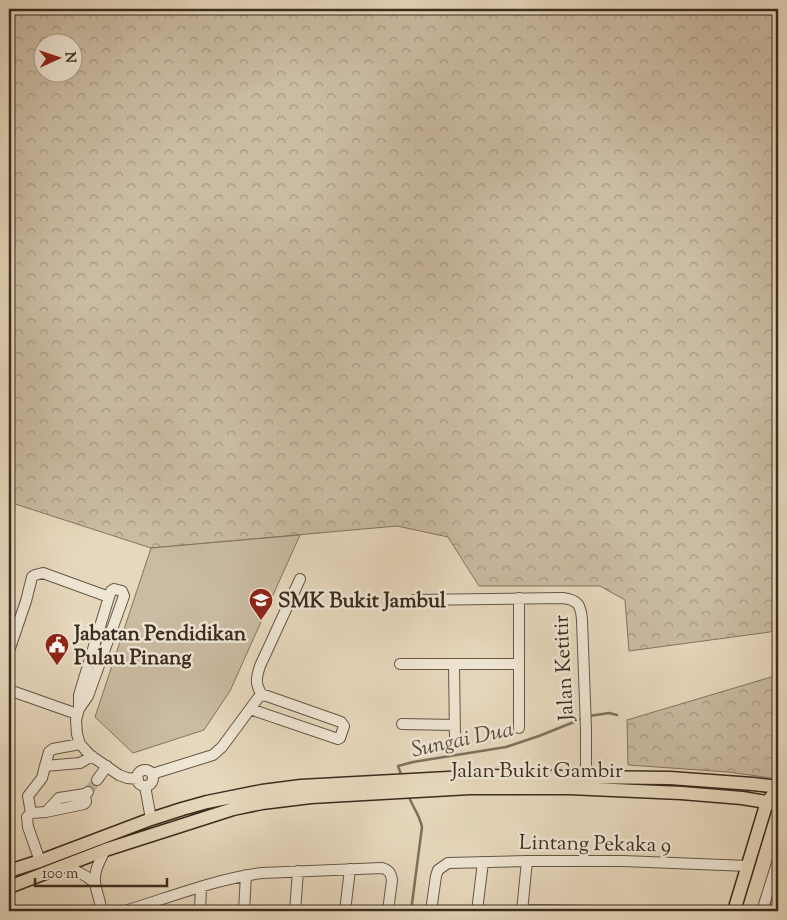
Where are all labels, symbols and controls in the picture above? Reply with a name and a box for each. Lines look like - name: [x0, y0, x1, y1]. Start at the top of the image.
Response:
- north arrow: [32, 32, 82, 82]
- text: N: [59, 51, 79, 64]
- school or university icon: SMK Bukit Jambul: [248, 587, 274, 621]
- place label: SMK Bukit Jambul: [278, 587, 446, 617]
- street label: Jalan Ketitir: [547, 614, 583, 723]
- place label: Jabatan Pendidikan Pulau Pinang: [72, 620, 247, 674]
- public building icon: Jabatan Pendidikan Pulau Pinang: [44, 632, 70, 666]
- water label: Sungai Dua: [409, 715, 517, 767]
- street label: Jalan Bukit Gambir: [450, 757, 623, 787]
- street label: Lintang Pekaka 9: [519, 829, 671, 861]
- scale bar: [35, 855, 168, 887]
- text: 100 m: [42, 864, 79, 885]

